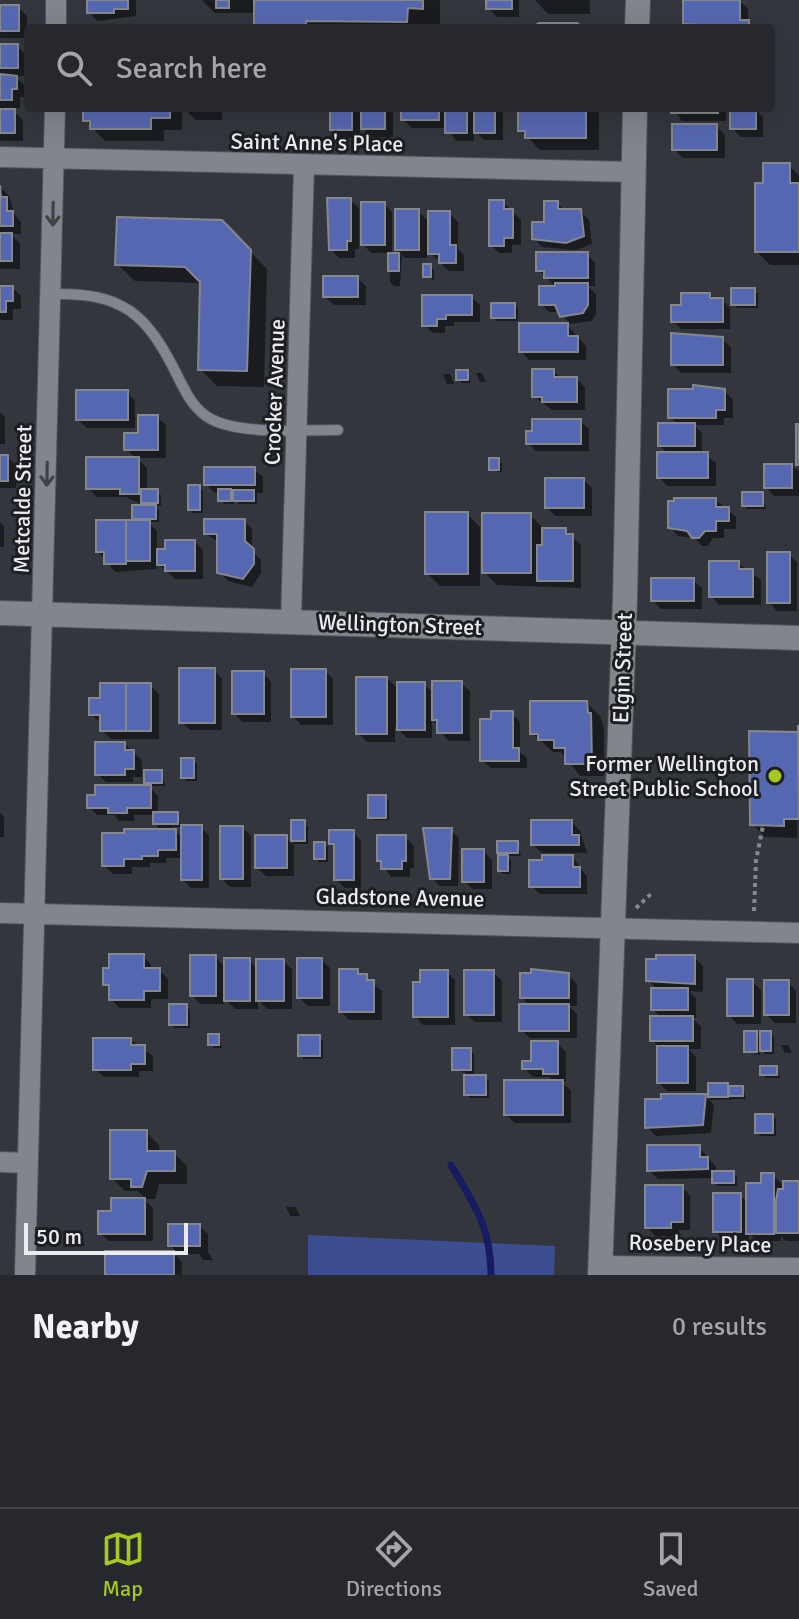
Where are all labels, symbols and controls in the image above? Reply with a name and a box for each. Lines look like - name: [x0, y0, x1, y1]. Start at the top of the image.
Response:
- search box: [24, 24, 775, 112]
- icon: search: [52, 46, 96, 90]
- text: Search here: [116, 50, 267, 87]
- street label: Saint Anne's Place: [230, 127, 404, 158]
- one-way arrow: [46, 200, 61, 227]
- street label: Crocker Avenue: [258, 319, 291, 466]
- street label: Metcalde Street: [8, 424, 37, 574]
- one-way arrow: [39, 460, 54, 487]
- street label: Wellington Street: [318, 608, 483, 641]
- street label: Elgin Street: [607, 612, 638, 724]
- place label: Former Wellington Street Public School: [570, 750, 759, 802]
- marker: Former Wellington Street Public School: [766, 767, 784, 785]
- street label: Gladstone Avenue: [315, 883, 485, 912]
- scale bar: [24, 1219, 188, 1255]
- text: 50 m: [36, 1223, 82, 1250]
- street label: Rosebery Place: [628, 1229, 772, 1258]
- text: Nearby: [32, 1306, 139, 1348]
- text: 0 results: [672, 1311, 767, 1343]
- tab: Map: [101, 1527, 145, 1602]
- tab: Directions: [346, 1527, 442, 1602]
- tab: Saved: [643, 1527, 698, 1602]

